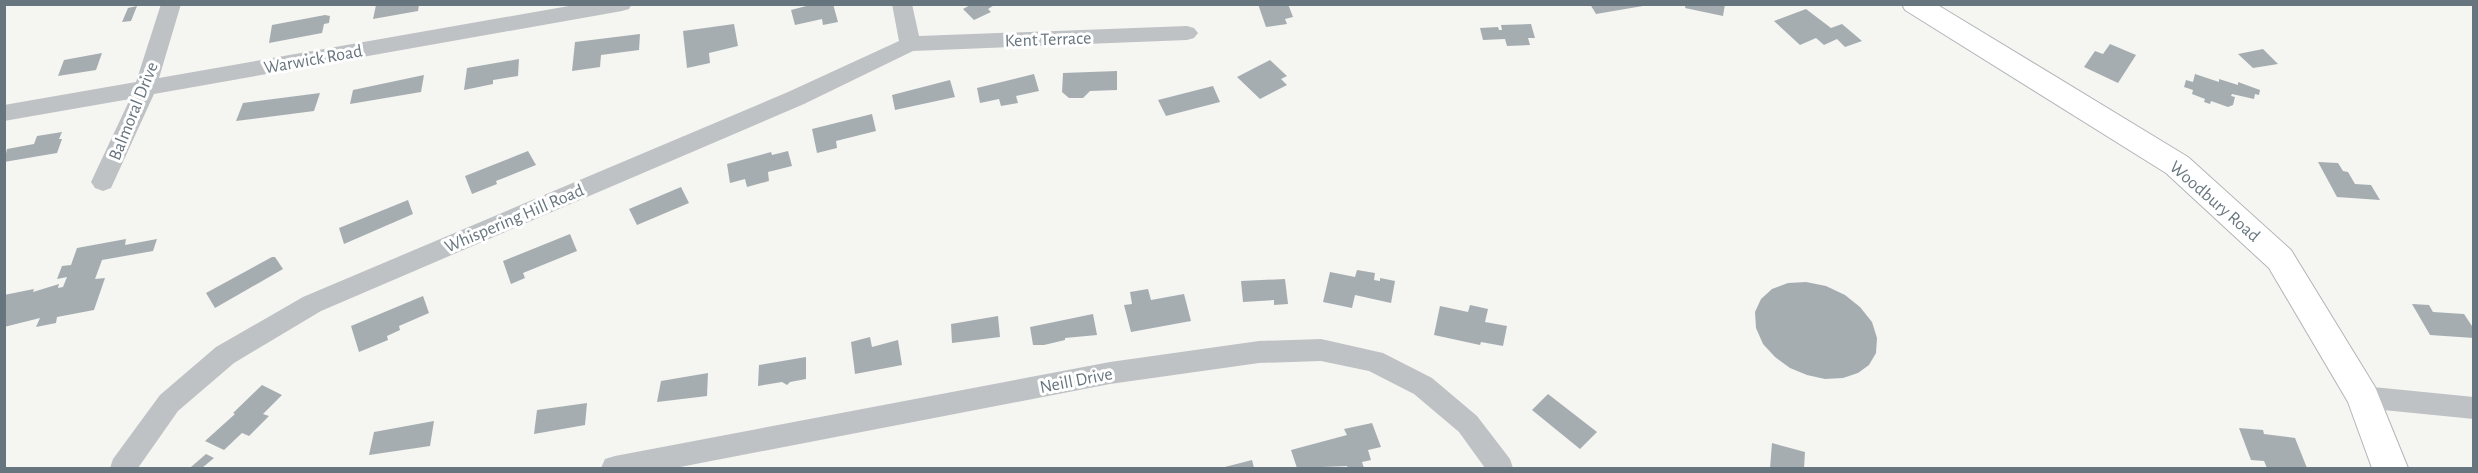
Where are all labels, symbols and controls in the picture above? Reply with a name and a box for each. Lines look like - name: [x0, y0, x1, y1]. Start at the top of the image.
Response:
- street label: Kent Terrace: [1004, 29, 1092, 51]
- street label: Warwick Road: [263, 42, 364, 78]
- street label: Balmoral Drive: [106, 60, 162, 163]
- street label: Woodbury Road: [2166, 158, 2263, 246]
- street label: Whispering Hill Road: [442, 181, 587, 256]
- street label: Neill Drive: [1038, 365, 1114, 397]

